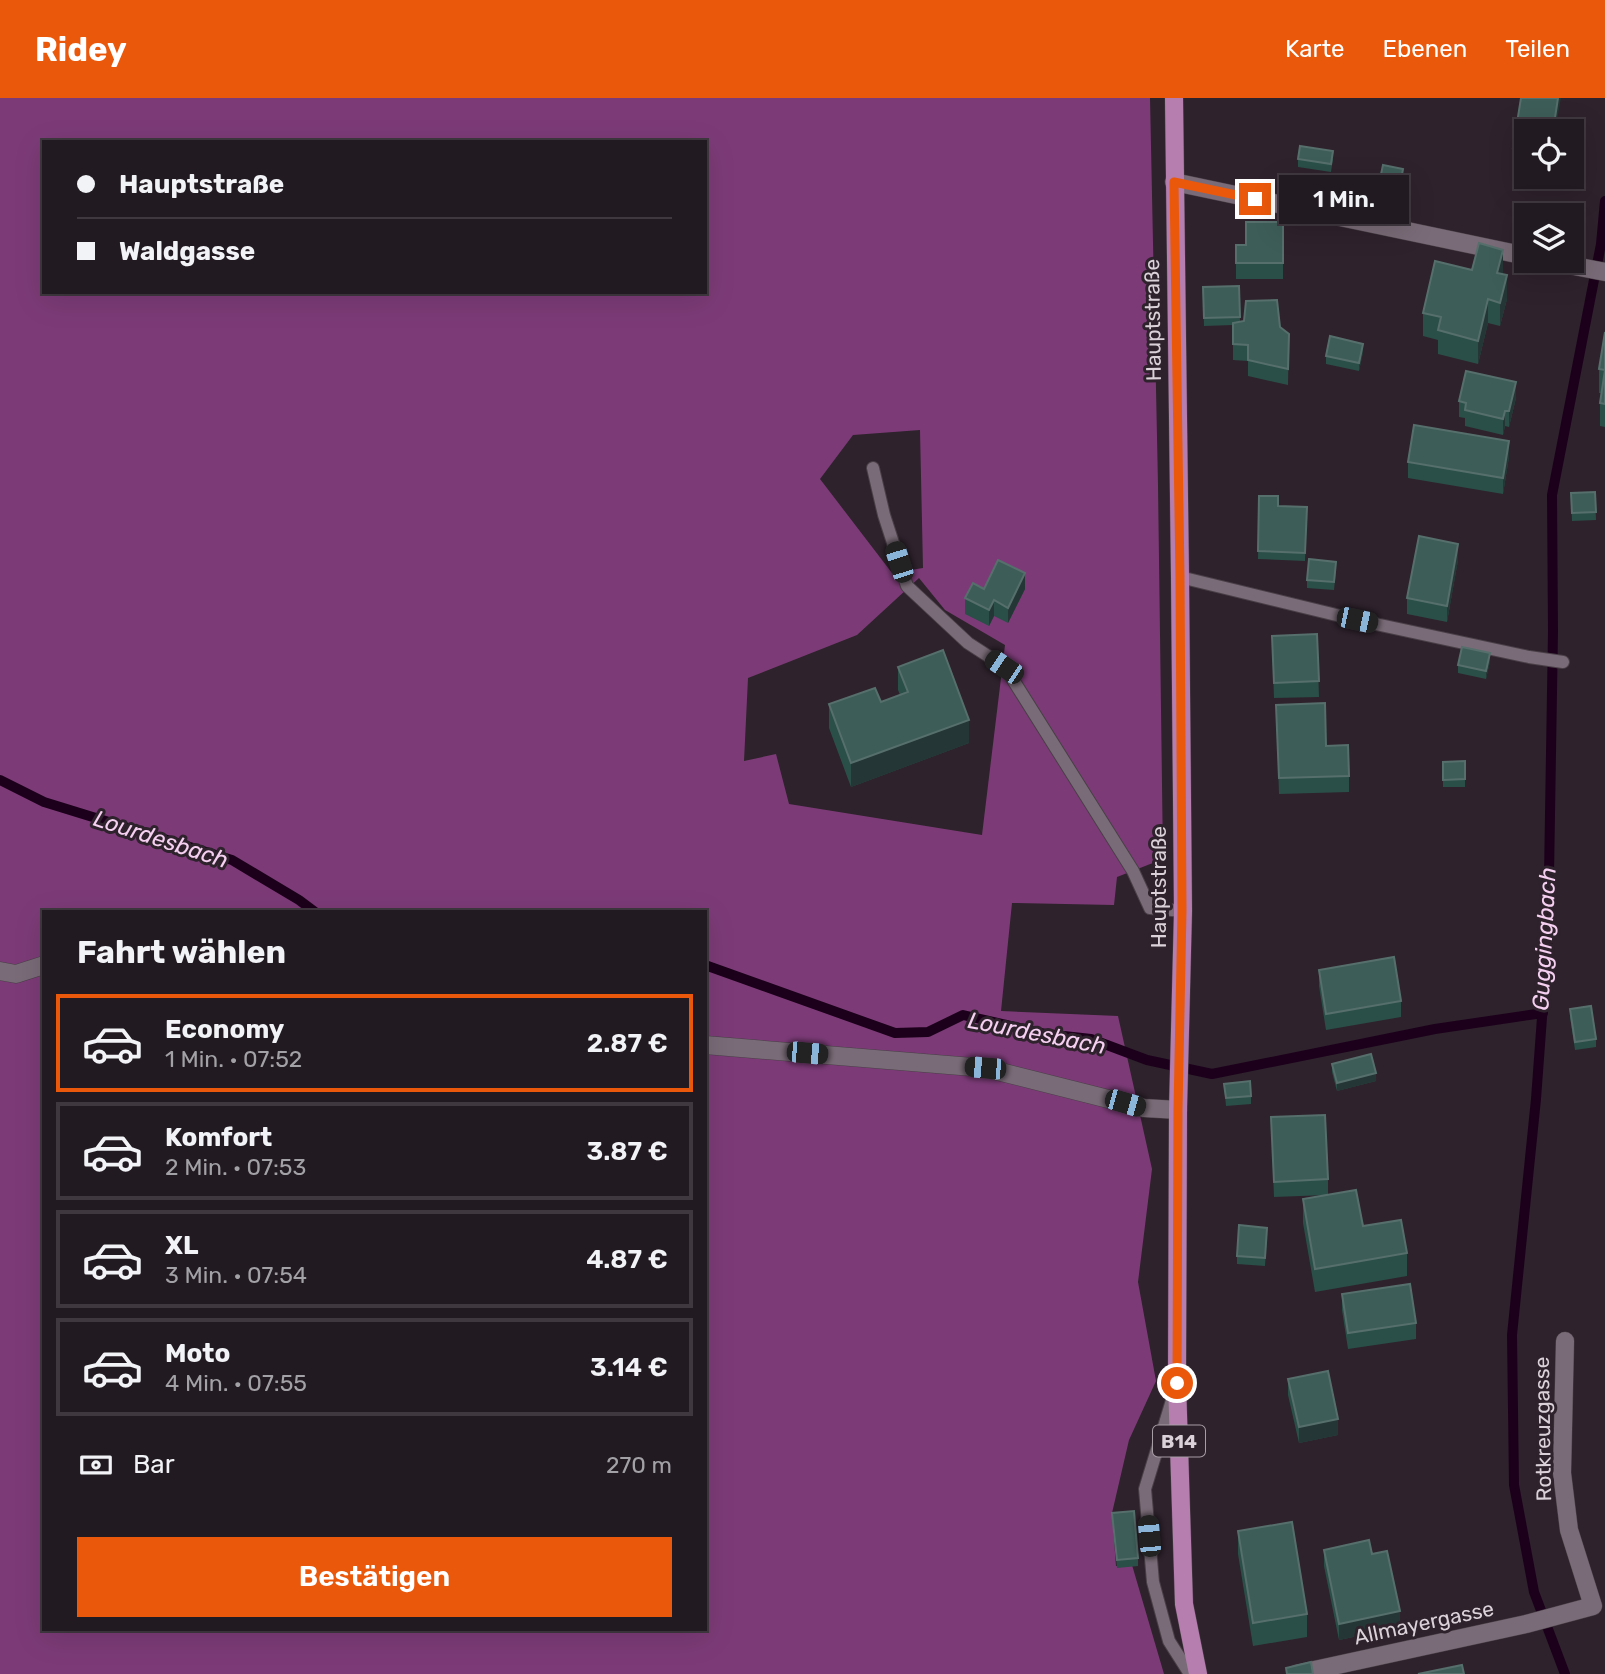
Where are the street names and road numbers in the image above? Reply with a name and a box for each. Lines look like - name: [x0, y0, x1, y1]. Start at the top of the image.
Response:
- street label: Hauptstraße: [1139, 259, 1166, 381]
- street label: Hauptstraße: [1146, 826, 1171, 948]
- street label: Rotkreuzgasse: [1529, 1356, 1556, 1502]
- road number: B14: [1153, 1426, 1205, 1456]
- street label: Allmayergasse: [1352, 1595, 1496, 1650]

